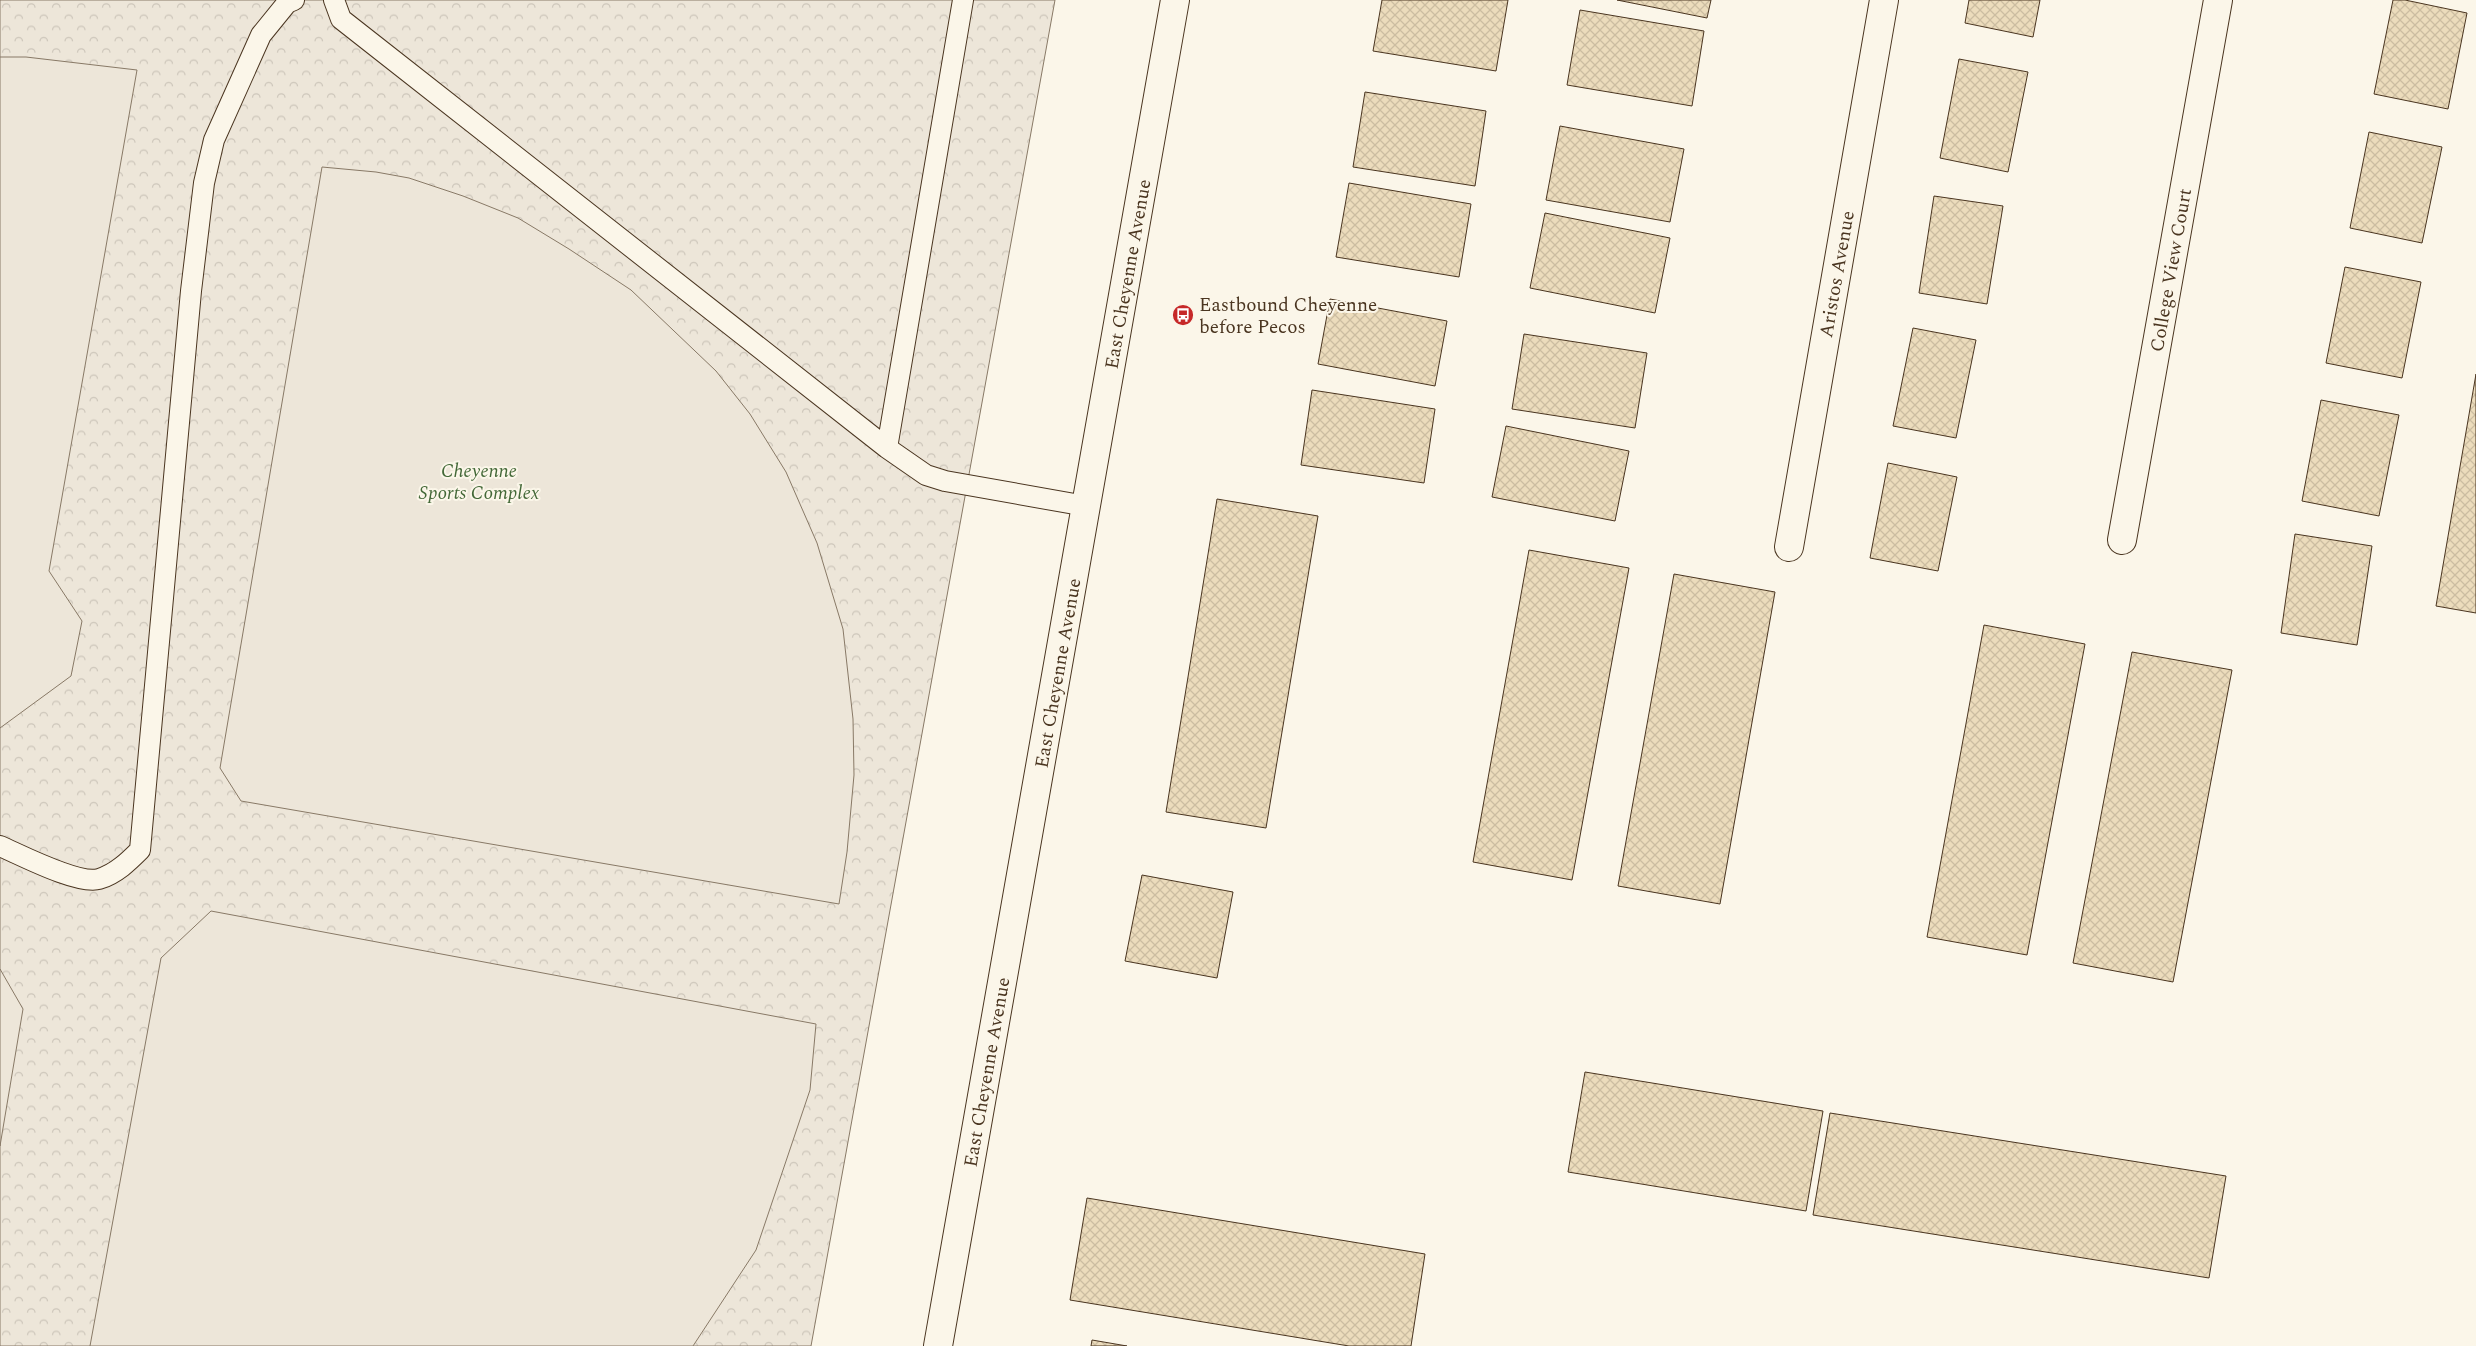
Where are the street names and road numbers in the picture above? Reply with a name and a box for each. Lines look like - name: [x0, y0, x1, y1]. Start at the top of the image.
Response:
- street label: East Cheyenne Avenue: [1097, 177, 1159, 371]
- street label: College View Court: [2143, 186, 2200, 354]
- street label: Aristos Avenue: [1812, 209, 1863, 340]
- street label: East Cheyenne Avenue: [1027, 576, 1089, 770]
- street label: East Cheyenne Avenue: [956, 975, 1018, 1169]

